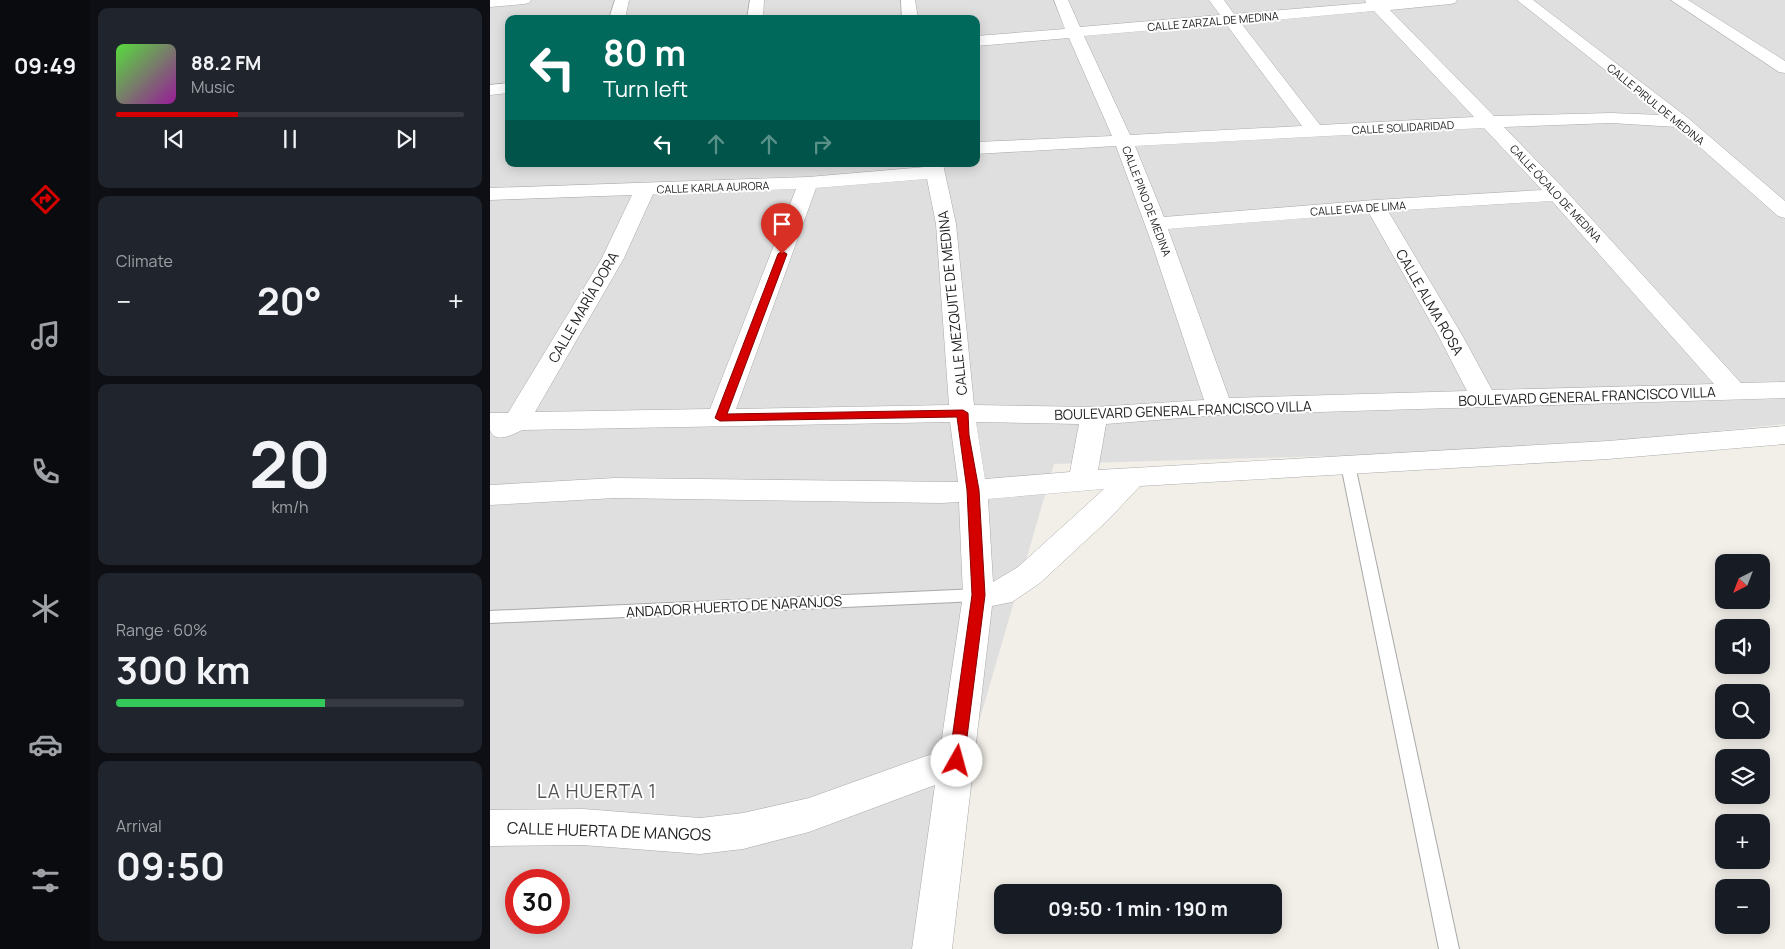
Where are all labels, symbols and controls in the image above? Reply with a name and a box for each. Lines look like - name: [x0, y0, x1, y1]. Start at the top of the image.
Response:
- street label: CALLE ZARZAL DE MEDINA: [1147, 8, 1279, 34]
- text: 80 m: [603, 29, 686, 77]
- icon: left: [520, 35, 585, 100]
- text: 88.2 FM: [191, 50, 261, 76]
- text: 09:49: [14, 51, 76, 81]
- street label: CALLE PIRUL DE MEDINA: [1604, 60, 1708, 148]
- text: Turn left: [603, 74, 688, 104]
- text: Music: [191, 76, 235, 98]
- street label: CALLE SOLIDARIDAD: [1351, 117, 1455, 137]
- icon: previous: [160, 125, 188, 153]
- icon: pause: [276, 125, 304, 153]
- icon: next: [392, 125, 420, 153]
- icon: left: [649, 130, 677, 158]
- icon: ahead: [702, 130, 730, 158]
- icon: ahead: [755, 130, 783, 158]
- icon: right: [808, 130, 836, 158]
- street label: CALLE ÓCALO DE MEDINA: [1507, 141, 1605, 245]
- street label: CALLE PINO DE MEDINA: [1119, 144, 1175, 258]
- street label: CALLE KARLA AURORA: [656, 178, 770, 196]
- icon: directions: [28, 182, 63, 217]
- street label: CALLE EVA DE LIMA: [1310, 197, 1406, 219]
- pin: [761, 203, 803, 254]
- icon: arrive: [768, 210, 796, 238]
- street label: CALLE MEZQUITE DE MEDINA: [933, 210, 971, 396]
- street label: CALLE ALMA ROSA: [1392, 245, 1468, 359]
- street label: CALLE MARÍA DORA: [543, 248, 623, 366]
- text: Climate: [116, 250, 173, 272]
- text: 20°: [257, 274, 322, 326]
- text: −: [116, 282, 131, 320]
- text: +: [448, 282, 464, 320]
- icon: music: [28, 318, 63, 353]
- street label: BOULEVARD GENERAL FRANCISCO VILLA: [1458, 382, 1716, 410]
- street label: BOULEVARD GENERAL FRANCISCO VILLA: [1054, 396, 1312, 424]
- text: 20: [249, 419, 331, 508]
- icon: phone: [28, 454, 63, 489]
- text: km/h: [271, 496, 309, 518]
- north arrow: [1715, 554, 1770, 609]
- map controls: [1715, 554, 1770, 934]
- icon: climate: [28, 591, 63, 626]
- street label: ANDADOR HUERTO DE NARANJOS: [626, 591, 843, 621]
- text: Range · 60%: [116, 619, 207, 641]
- button: sound: [1715, 619, 1770, 674]
- text: 300 km: [116, 643, 250, 695]
- button: search: [1715, 684, 1770, 739]
- icon: car: [28, 727, 63, 762]
- position arrow: [930, 734, 982, 786]
- button: layers: [1715, 749, 1770, 804]
- district label: LA HUERTA 1: [537, 778, 657, 804]
- button: +: [1715, 814, 1770, 869]
- text: Arrival: [116, 815, 162, 837]
- street label: CALLE HUERTA DE MANGOS: [507, 816, 712, 846]
- text: 09:50: [116, 839, 225, 891]
- icon: filters: [28, 863, 63, 898]
- speed limit sign: 30: [505, 869, 570, 934]
- button: −: [1715, 879, 1770, 934]
- text: 09:50 · 1 min · 190 m: [1048, 896, 1228, 922]

